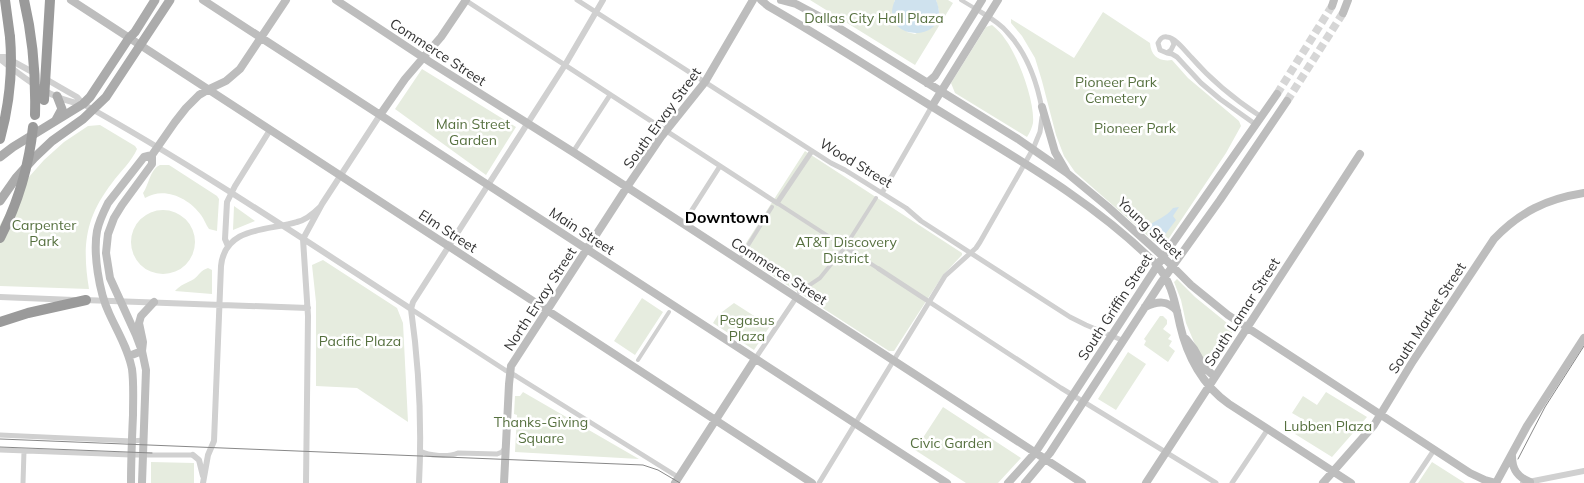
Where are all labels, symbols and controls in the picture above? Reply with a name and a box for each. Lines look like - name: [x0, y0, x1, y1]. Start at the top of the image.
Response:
- park label: Dallas City Hall Plaza: [804, 9, 944, 27]
- street label: Commerce Street: [387, 14, 490, 90]
- street label: South Ervay Street: [619, 64, 705, 172]
- park label: Pioneer Park Cemetery: [1075, 73, 1158, 107]
- park label: Main Street Garden: [436, 115, 510, 149]
- park label: Pioneer Park: [1094, 119, 1177, 137]
- street label: Wood Street: [816, 134, 896, 192]
- street label: Young Street: [1113, 193, 1186, 263]
- street label: Main Street: [546, 203, 618, 259]
- street label: Elm Street: [415, 205, 481, 257]
- district label: Downtown: [685, 207, 769, 227]
- park label: Carpenter Park: [12, 216, 77, 250]
- street label: Commerce Street: [728, 233, 831, 309]
- park label: AT&T Discovery District: [795, 233, 897, 267]
- street label: North Ervay Street: [500, 244, 580, 354]
- street label: South Griffin Street: [1074, 250, 1156, 364]
- street label: South Lamar Street: [1200, 254, 1284, 370]
- street label: South Market Street: [1384, 259, 1470, 377]
- park label: Pegasus Plaza: [719, 311, 775, 345]
- park label: Pacific Plaza: [319, 332, 401, 350]
- park label: Thanks-Giving Square: [494, 413, 588, 447]
- park label: Lubben Plaza: [1284, 417, 1372, 435]
- park label: Civic Garden: [910, 434, 992, 452]

